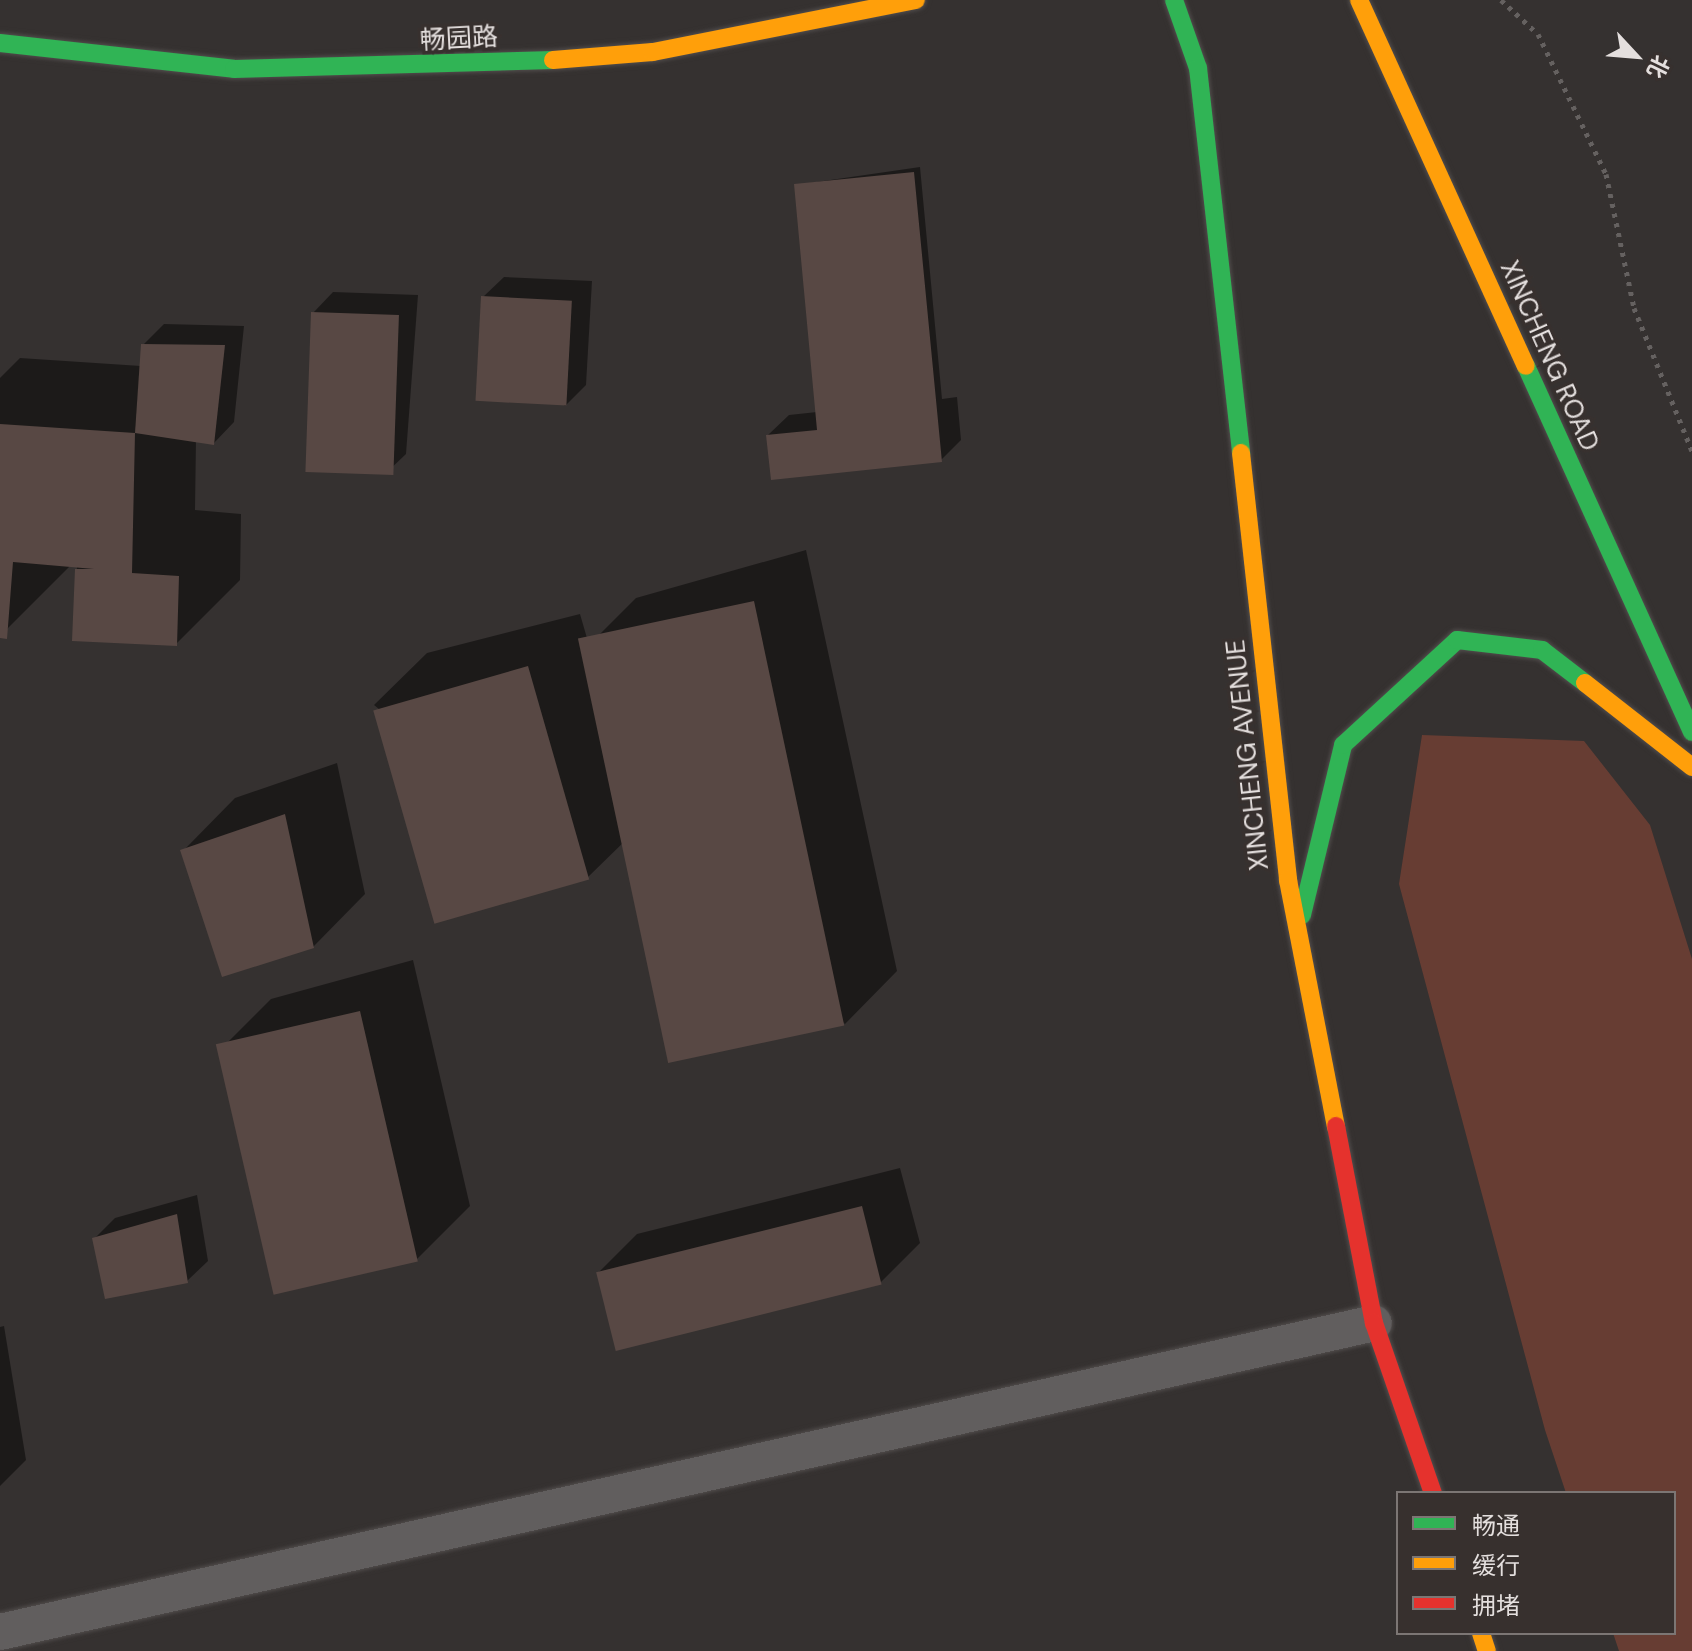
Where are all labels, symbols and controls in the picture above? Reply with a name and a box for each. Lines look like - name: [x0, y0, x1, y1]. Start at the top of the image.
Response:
- north arrow: [1596, 16, 1676, 96]
- street label: 畅园路: [419, 21, 499, 57]
- text: 北: [1640, 50, 1676, 83]
- street label: XINCHENG ROAD: [1493, 256, 1605, 456]
- street label: XINCHENG AVENUE: [1220, 638, 1276, 872]
- legend: [1396, 1491, 1676, 1635]
- text: 畅通: [1472, 1510, 1520, 1541]
- text: 缓行: [1472, 1550, 1520, 1581]
- text: 拥堵: [1472, 1590, 1520, 1621]

